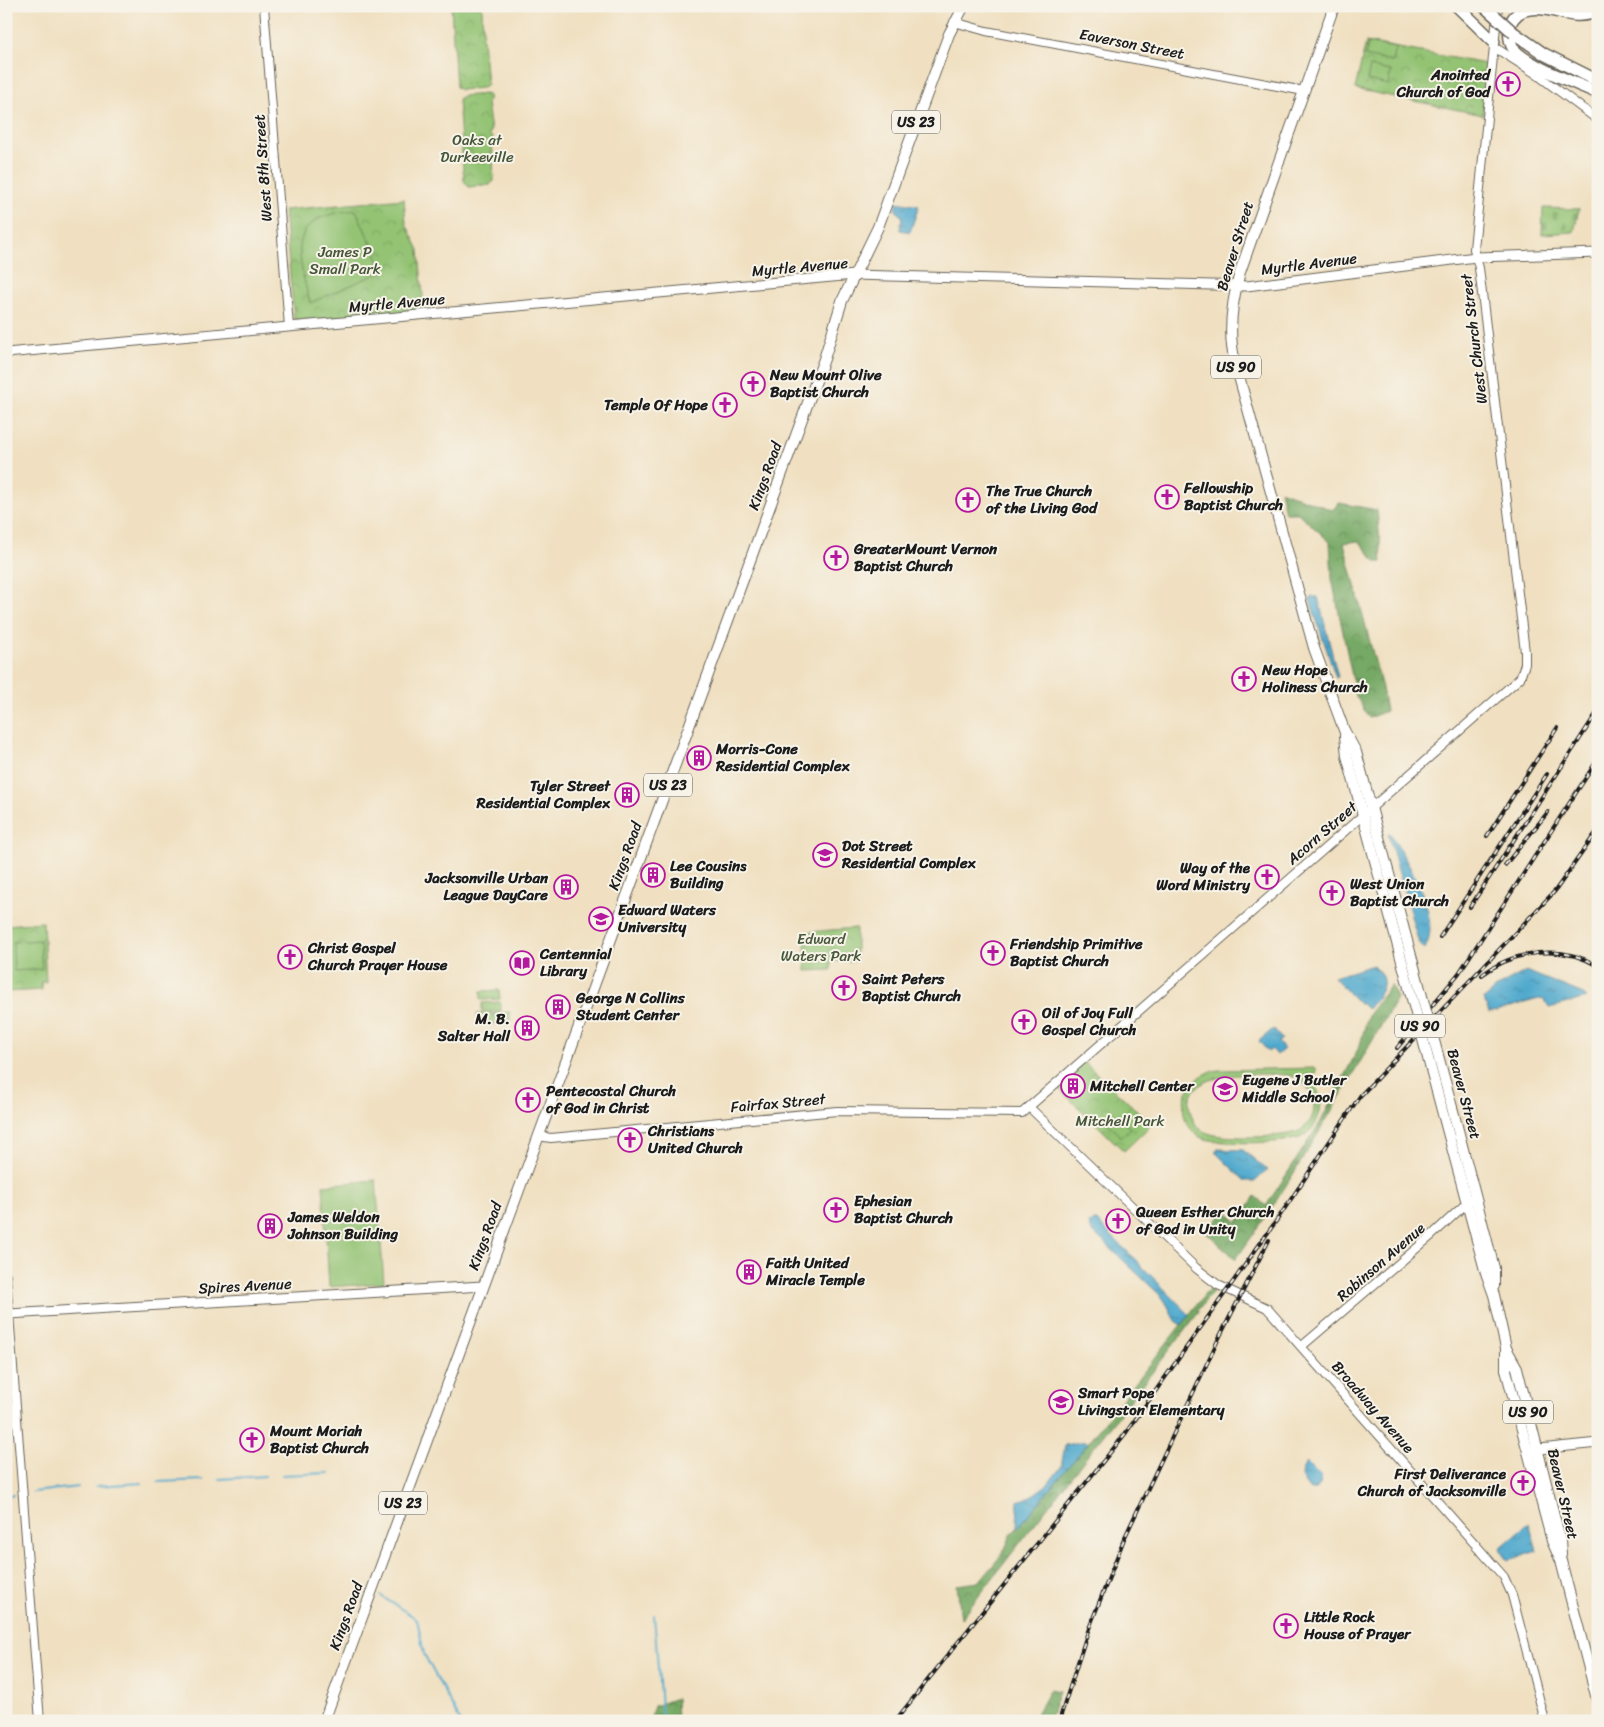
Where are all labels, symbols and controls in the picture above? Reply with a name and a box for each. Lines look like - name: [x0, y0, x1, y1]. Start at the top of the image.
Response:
- street label: Eaverson Street: [1077, 21, 1187, 67]
- place label: Anointed Church of God: [1396, 62, 1492, 105]
- church icon: Anointed Church of God: [1495, 71, 1521, 97]
- road number: US 23: [892, 110, 940, 134]
- street label: West 8th Street: [246, 113, 280, 223]
- park label: Oaks at Durkeeville: [440, 127, 514, 170]
- street label: Beaver Street: [1209, 198, 1261, 294]
- park label: James P Small Park: [309, 239, 381, 282]
- street label: Myrtle Avenue: [1260, 245, 1359, 283]
- street label: Myrtle Avenue: [751, 250, 849, 284]
- street label: West Church Street: [1453, 272, 1495, 406]
- street label: Myrtle Avenue: [348, 286, 446, 320]
- road number: US 90: [1211, 356, 1261, 378]
- place label: New Mount Olive Baptist Church: [769, 362, 882, 405]
- church icon: New Mount Olive Baptist Church: [740, 371, 766, 397]
- place label: Temple Of Hope: [604, 392, 708, 418]
- church icon: Temple Of Hope: [712, 392, 738, 418]
- street label: Kings Road: [741, 437, 790, 514]
- place label: Fellowship Baptist Church: [1183, 475, 1283, 518]
- place label: The True Church of the Living God: [986, 478, 1099, 521]
- church icon: Fellowship Baptist Church: [1154, 484, 1180, 510]
- church icon: The True Church of the Living God: [955, 487, 981, 513]
- place label: GreaterMount Vernon Baptist Church: [853, 536, 998, 579]
- church icon: GreaterMount Vernon Baptist Church: [823, 545, 849, 571]
- place label: New Hope Holiness Church: [1261, 657, 1368, 700]
- church icon: New Hope Holiness Church: [1231, 666, 1257, 692]
- place label: Morris-Cone Residential Complex: [715, 736, 851, 779]
- building icon: Morris-Cone Residential Complex: [686, 745, 712, 771]
- place label: Tyler Street Residential Complex: [476, 773, 611, 816]
- road number: US 23: [644, 774, 692, 796]
- building icon: Tyler Street Residential Complex: [614, 782, 640, 808]
- street label: Acorn Street: [1280, 794, 1364, 872]
- street label: Kings Road: [601, 817, 650, 894]
- place label: Dot Street Residential Complex: [841, 833, 977, 876]
- school or university icon: Dot Street Residential Complex: [812, 842, 838, 868]
- place label: Lee Cousins Building: [670, 853, 747, 896]
- place label: Way of the Word Ministry: [1156, 855, 1251, 898]
- building icon: Lee Cousins Building: [640, 862, 666, 888]
- church icon: Way of the Word Ministry: [1254, 864, 1280, 890]
- place label: Jacksonville Urban League DayCare: [424, 865, 549, 908]
- place label: West Union Baptist Church: [1350, 871, 1449, 914]
- building icon: Jacksonville Urban League DayCare: [553, 874, 579, 900]
- church icon: West Union Baptist Church: [1319, 880, 1345, 906]
- place label: Edward Waters University: [618, 897, 717, 940]
- school or university icon: Edward Waters University: [588, 906, 614, 932]
- park label: Edward Waters Park: [781, 926, 861, 969]
- place label: Friendship Primitive Baptist Church: [1009, 931, 1143, 974]
- place label: Christ Gospel Church Prayer House: [307, 935, 448, 978]
- church icon: Friendship Primitive Baptist Church: [980, 940, 1006, 966]
- place label: Centennial Library: [539, 941, 612, 984]
- church icon: Christ Gospel Church Prayer House: [277, 944, 303, 970]
- library icon: Centennial Library: [509, 950, 535, 976]
- place label: Saint Peters Baptist Church: [861, 966, 961, 1009]
- church icon: Saint Peters Baptist Church: [831, 975, 857, 1001]
- place label: George N Collins Student Center: [575, 985, 686, 1028]
- building icon: George N Collins Student Center: [545, 994, 571, 1020]
- place label: Oil of Joy Full Gospel Church: [1041, 1000, 1137, 1043]
- place label: M. B. Salter Hall: [437, 1006, 511, 1049]
- church icon: Oil of Joy Full Gospel Church: [1011, 1009, 1037, 1035]
- road number: US 90: [1395, 1014, 1445, 1038]
- building icon: M. B. Salter Hall: [514, 1015, 540, 1041]
- street label: Beaver Street: [1439, 1046, 1489, 1142]
- place label: Eugene J Butler Middle School: [1241, 1067, 1348, 1110]
- building icon: Mitchell Center: [1060, 1073, 1086, 1099]
- place label: Mitchell Center: [1089, 1073, 1195, 1099]
- school or university icon: Eugene J Butler Middle School: [1212, 1076, 1238, 1102]
- place label: Pentecostal Church of God in Christ: [546, 1078, 676, 1121]
- street label: Fairfax Street: [729, 1086, 827, 1120]
- church icon: Pentecostal Church of God in Christ: [515, 1087, 541, 1113]
- park label: Mitchell Park: [1075, 1108, 1166, 1134]
- place label: Christians United Church: [647, 1118, 743, 1161]
- church icon: Christians United Church: [617, 1127, 643, 1153]
- place label: Ephesian Baptist Church: [854, 1188, 953, 1231]
- street label: Kings Road: [461, 1197, 510, 1274]
- church icon: Ephesian Baptist Church: [823, 1197, 849, 1223]
- place label: Queen Esther Church of God in Unity: [1135, 1199, 1274, 1242]
- place label: James Weldon Johnson Building: [287, 1204, 398, 1247]
- church icon: Queen Esther Church of God in Unity: [1105, 1208, 1131, 1234]
- building icon: James Weldon Johnson Building: [257, 1213, 283, 1239]
- street label: Robinson Avenue: [1331, 1216, 1431, 1308]
- place label: Faith United Miracle Temple: [765, 1250, 865, 1293]
- building icon: Faith United Miracle Temple: [736, 1259, 762, 1285]
- street label: Spires Avenue: [198, 1271, 293, 1301]
- street label: Broadway Avenue: [1325, 1355, 1421, 1459]
- place label: Smart Pope Livingston Elementary: [1077, 1380, 1225, 1423]
- school or university icon: Smart Pope Livingston Elementary: [1048, 1389, 1074, 1415]
- road number: US 90: [1503, 1400, 1553, 1424]
- place label: Mount Moriah Baptist Church: [269, 1418, 369, 1461]
- church icon: Mount Moriah Baptist Church: [239, 1427, 265, 1453]
- street label: Beaver Street: [1540, 1446, 1586, 1542]
- place label: First Deliverance Church of Jacksonville: [1357, 1461, 1507, 1504]
- church icon: First Deliverance Church of Jacksonville: [1510, 1470, 1536, 1496]
- road number: US 23: [379, 1492, 427, 1515]
- street label: Kings Road: [322, 1577, 371, 1654]
- place label: Little Rock House of Prayer: [1303, 1604, 1412, 1647]
- church icon: Little Rock House of Prayer: [1273, 1613, 1299, 1639]

